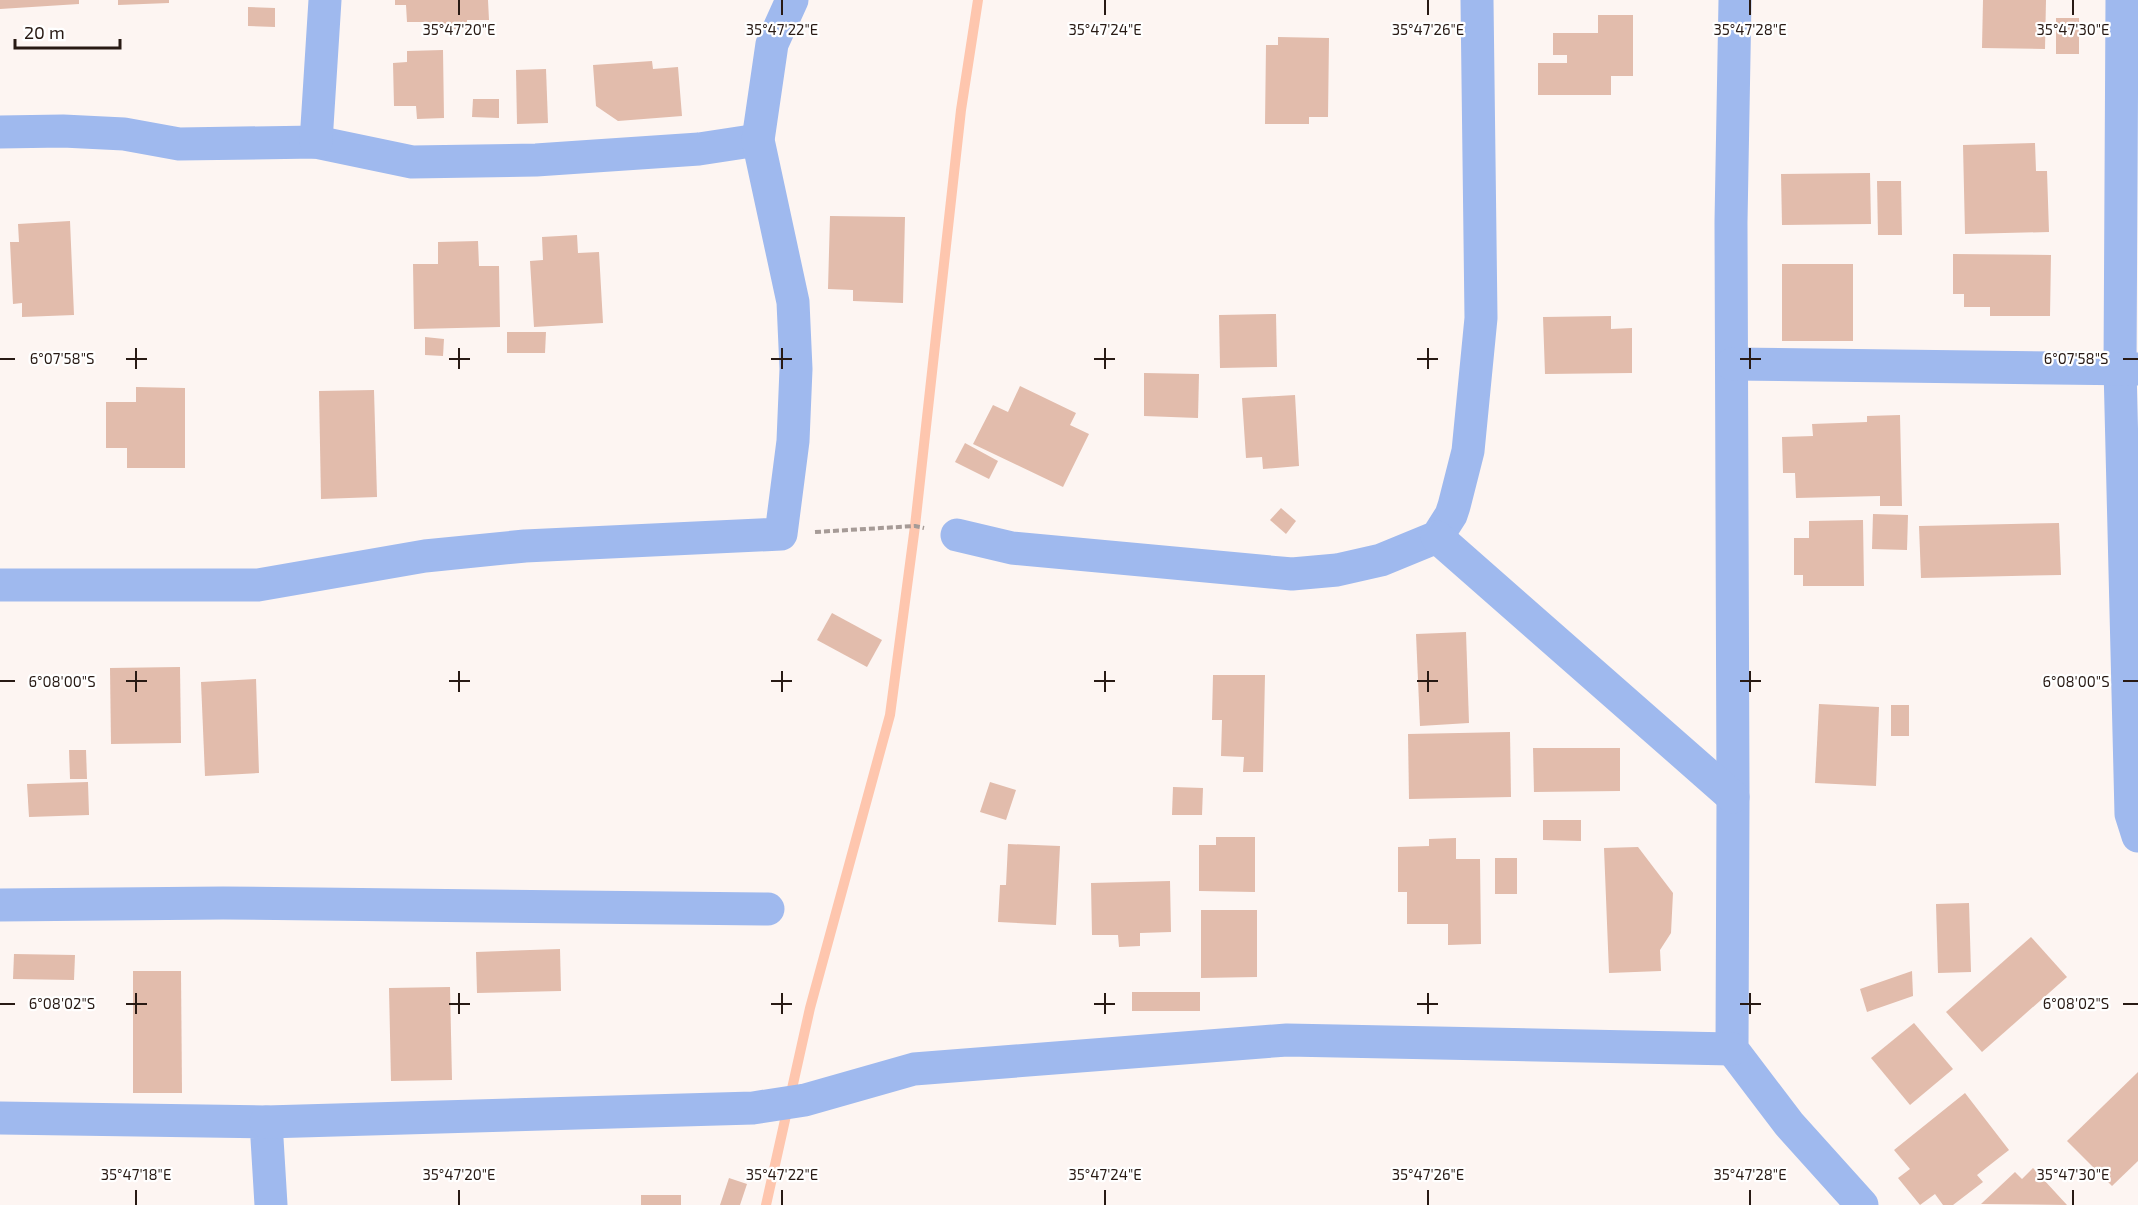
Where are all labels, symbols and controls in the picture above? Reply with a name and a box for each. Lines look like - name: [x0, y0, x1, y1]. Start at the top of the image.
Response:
- scale bar: [15, 12, 120, 50]
- text: 35°47'20"E: [422, 20, 496, 38]
- text: 35°47'22"E: [746, 20, 818, 38]
- text: 35°47'24"E: [1068, 20, 1142, 38]
- text: 35°47'26"E: [1392, 20, 1464, 38]
- text: 35°47'28"E: [1713, 20, 1787, 38]
- text: 35°47'30"E: [2037, 20, 2109, 38]
- text: 20 m: [24, 21, 65, 43]
- text: 6°07'58"S: [30, 349, 94, 367]
- text: 6°07'58"S: [2044, 349, 2108, 367]
- text: 6°08'00"S: [28, 672, 96, 690]
- text: 6°08'00"S: [2042, 672, 2110, 690]
- text: 6°08'02"S: [29, 994, 95, 1012]
- text: 6°08'02"S: [2043, 994, 2109, 1012]
- text: 35°47'18"E: [101, 1165, 171, 1183]
- text: 35°47'20"E: [422, 1165, 496, 1183]
- text: 35°47'22"E: [746, 1165, 818, 1183]
- text: 35°47'24"E: [1068, 1165, 1142, 1183]
- text: 35°47'26"E: [1392, 1165, 1464, 1183]
- text: 35°47'28"E: [1713, 1165, 1787, 1183]
- text: 35°47'30"E: [2037, 1165, 2109, 1183]

